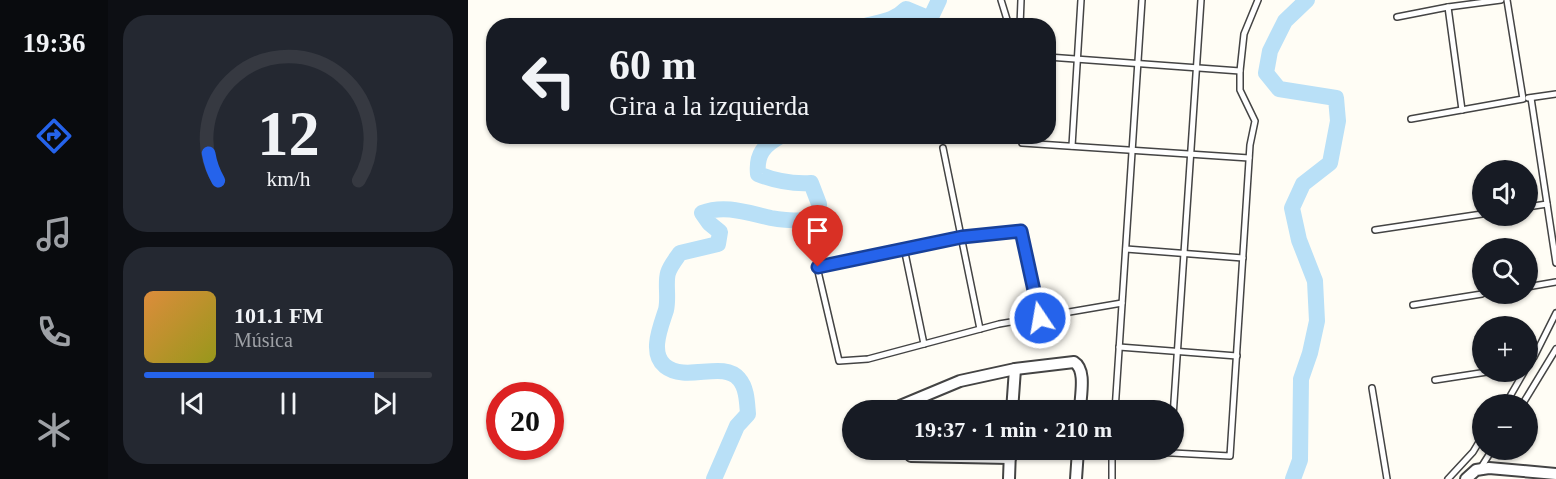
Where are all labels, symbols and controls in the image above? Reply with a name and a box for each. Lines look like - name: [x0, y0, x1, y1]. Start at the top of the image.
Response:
- text: 19:36: [23, 28, 86, 58]
- icon: left: [510, 42, 588, 120]
- text: 60 m: [609, 42, 697, 88]
- text: Gira a la izquierda: [609, 91, 809, 121]
- text: 12: [257, 99, 319, 168]
- icon: directions: [33, 115, 75, 157]
- map controls: [1472, 160, 1538, 460]
- button: sound: [1472, 160, 1538, 226]
- text: km/h: [266, 167, 310, 191]
- pin: [792, 205, 843, 267]
- icon: music: [33, 213, 75, 255]
- icon: arrive: [801, 214, 834, 247]
- button: search: [1472, 238, 1538, 304]
- position arrow: [1008, 286, 1072, 350]
- text: 101.1 FM: [234, 303, 323, 328]
- icon: phone: [33, 311, 75, 353]
- button: +: [1472, 316, 1538, 382]
- text: Música: [234, 329, 293, 351]
- speed limit sign: 20: [486, 382, 564, 460]
- icon: previous: [176, 387, 209, 420]
- icon: pause: [272, 387, 305, 420]
- icon: next: [368, 387, 401, 420]
- button: −: [1472, 394, 1538, 460]
- icon: climate: [33, 409, 75, 451]
- text: 19:37 · 1 min · 210 m: [914, 417, 1112, 442]

